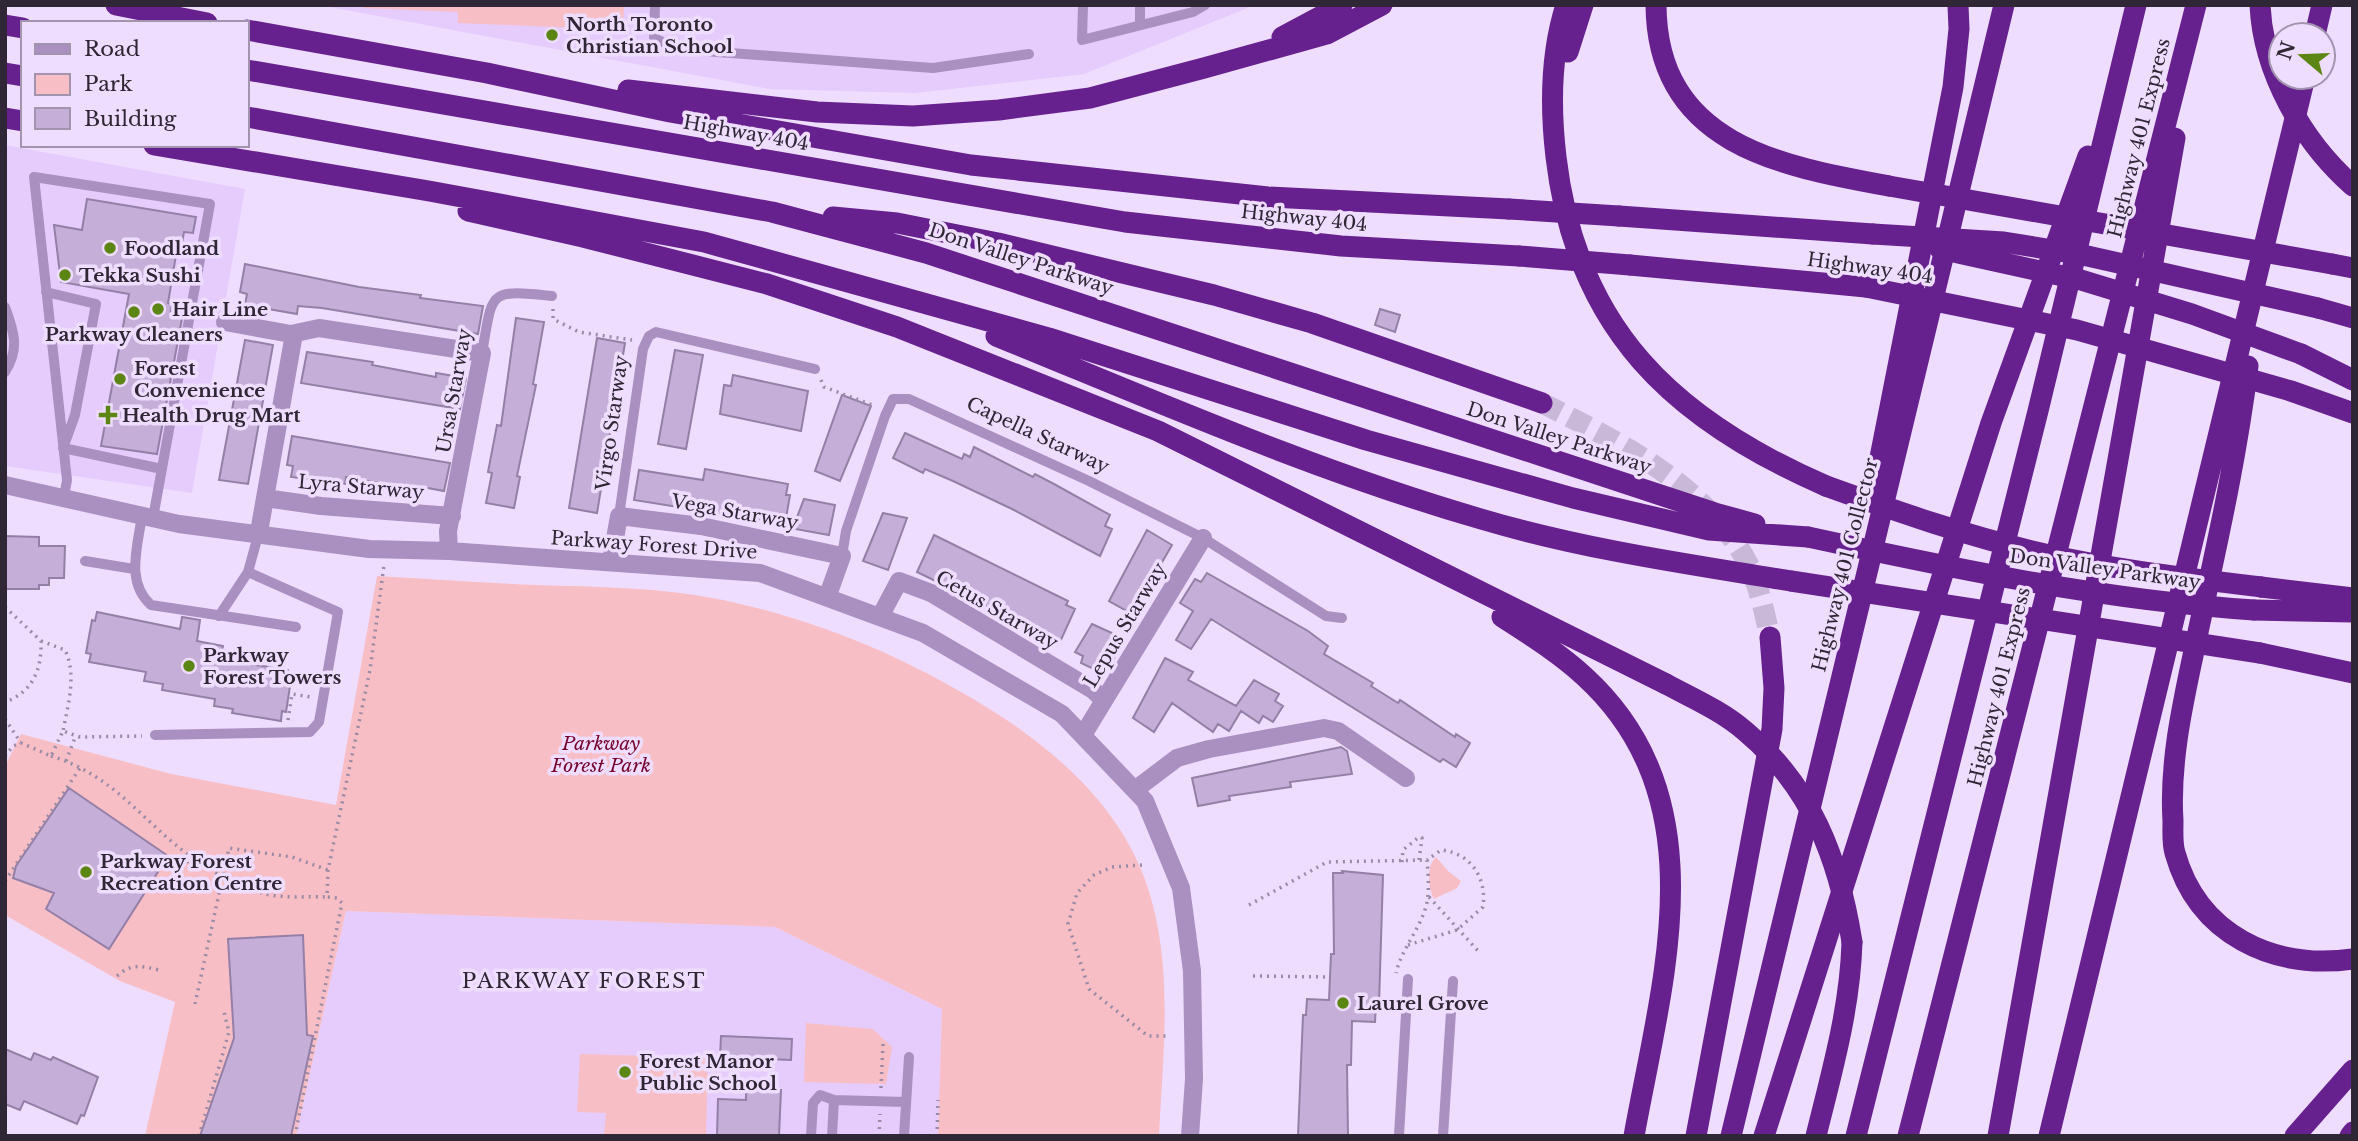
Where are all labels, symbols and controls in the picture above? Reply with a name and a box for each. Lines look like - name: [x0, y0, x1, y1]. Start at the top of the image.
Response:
- place label: North Toronto Christian School: [566, 13, 733, 58]
- legend: [21, 21, 248, 147]
- north arrow: [2267, 21, 2337, 91]
- marker: North Toronto Christian School: [544, 27, 560, 43]
- text: Road: [84, 36, 140, 62]
- street label: Highway 401 Express: [2103, 36, 2175, 240]
- text: N: [2273, 38, 2300, 63]
- text: Park: [84, 71, 133, 97]
- text: Building: [84, 106, 177, 132]
- street label: Highway 404: [681, 111, 811, 155]
- street label: Highway 404: [1240, 200, 1368, 236]
- street label: Don Valley Parkway: [926, 218, 1116, 300]
- place label: Foodland: [124, 237, 219, 260]
- marker: Foodland: [102, 240, 118, 256]
- street label: Highway 404: [1805, 248, 1935, 288]
- place label: Tekka Sushi: [79, 264, 201, 287]
- marker: Tekka Sushi: [57, 267, 73, 283]
- place label: Hair Line: [172, 298, 268, 321]
- marker: Hair Line: [150, 301, 166, 317]
- marker: Parkway Cleaners: [126, 304, 142, 320]
- place label: Parkway Cleaners: [45, 323, 223, 346]
- street label: Ursa Starway: [432, 327, 476, 455]
- street label: Virgo Starway: [591, 354, 633, 493]
- place label: Forest Convenience: [134, 357, 265, 402]
- marker: Forest Convenience: [112, 371, 128, 387]
- street label: Capella Starway: [963, 392, 1113, 478]
- street label: Don Valley Parkway: [1464, 397, 1654, 479]
- place label: Health Drug Mart: [122, 404, 301, 427]
- marker: Health Drug Mart: [100, 407, 116, 423]
- street label: Highway 401 Collector: [1807, 456, 1883, 674]
- street label: Lyra Starway: [297, 470, 425, 504]
- street label: Vega Starway: [669, 489, 800, 534]
- street label: Parkway Forest Drive: [550, 526, 758, 564]
- street label: Don Valley Parkway: [2008, 544, 2202, 594]
- street label: Lepus Starway: [1079, 558, 1171, 692]
- street label: Cetus Starway: [932, 566, 1062, 654]
- street label: Highway 401 Express: [1963, 585, 2035, 789]
- place label: Parkway Forest Towers: [203, 644, 341, 689]
- marker: Parkway Forest Towers: [181, 658, 197, 674]
- park label: Parkway Forest Park: [550, 732, 651, 777]
- place label: Parkway Forest Recreation Centre: [100, 850, 282, 895]
- marker: Parkway Forest Recreation Centre: [78, 864, 94, 880]
- district label: PARKWAY FOREST: [462, 968, 706, 994]
- place label: Laurel Grove: [1357, 992, 1489, 1015]
- marker: Laurel Grove: [1335, 995, 1351, 1011]
- place label: Forest Manor Public School: [639, 1050, 777, 1095]
- marker: Forest Manor Public School: [617, 1064, 633, 1080]

